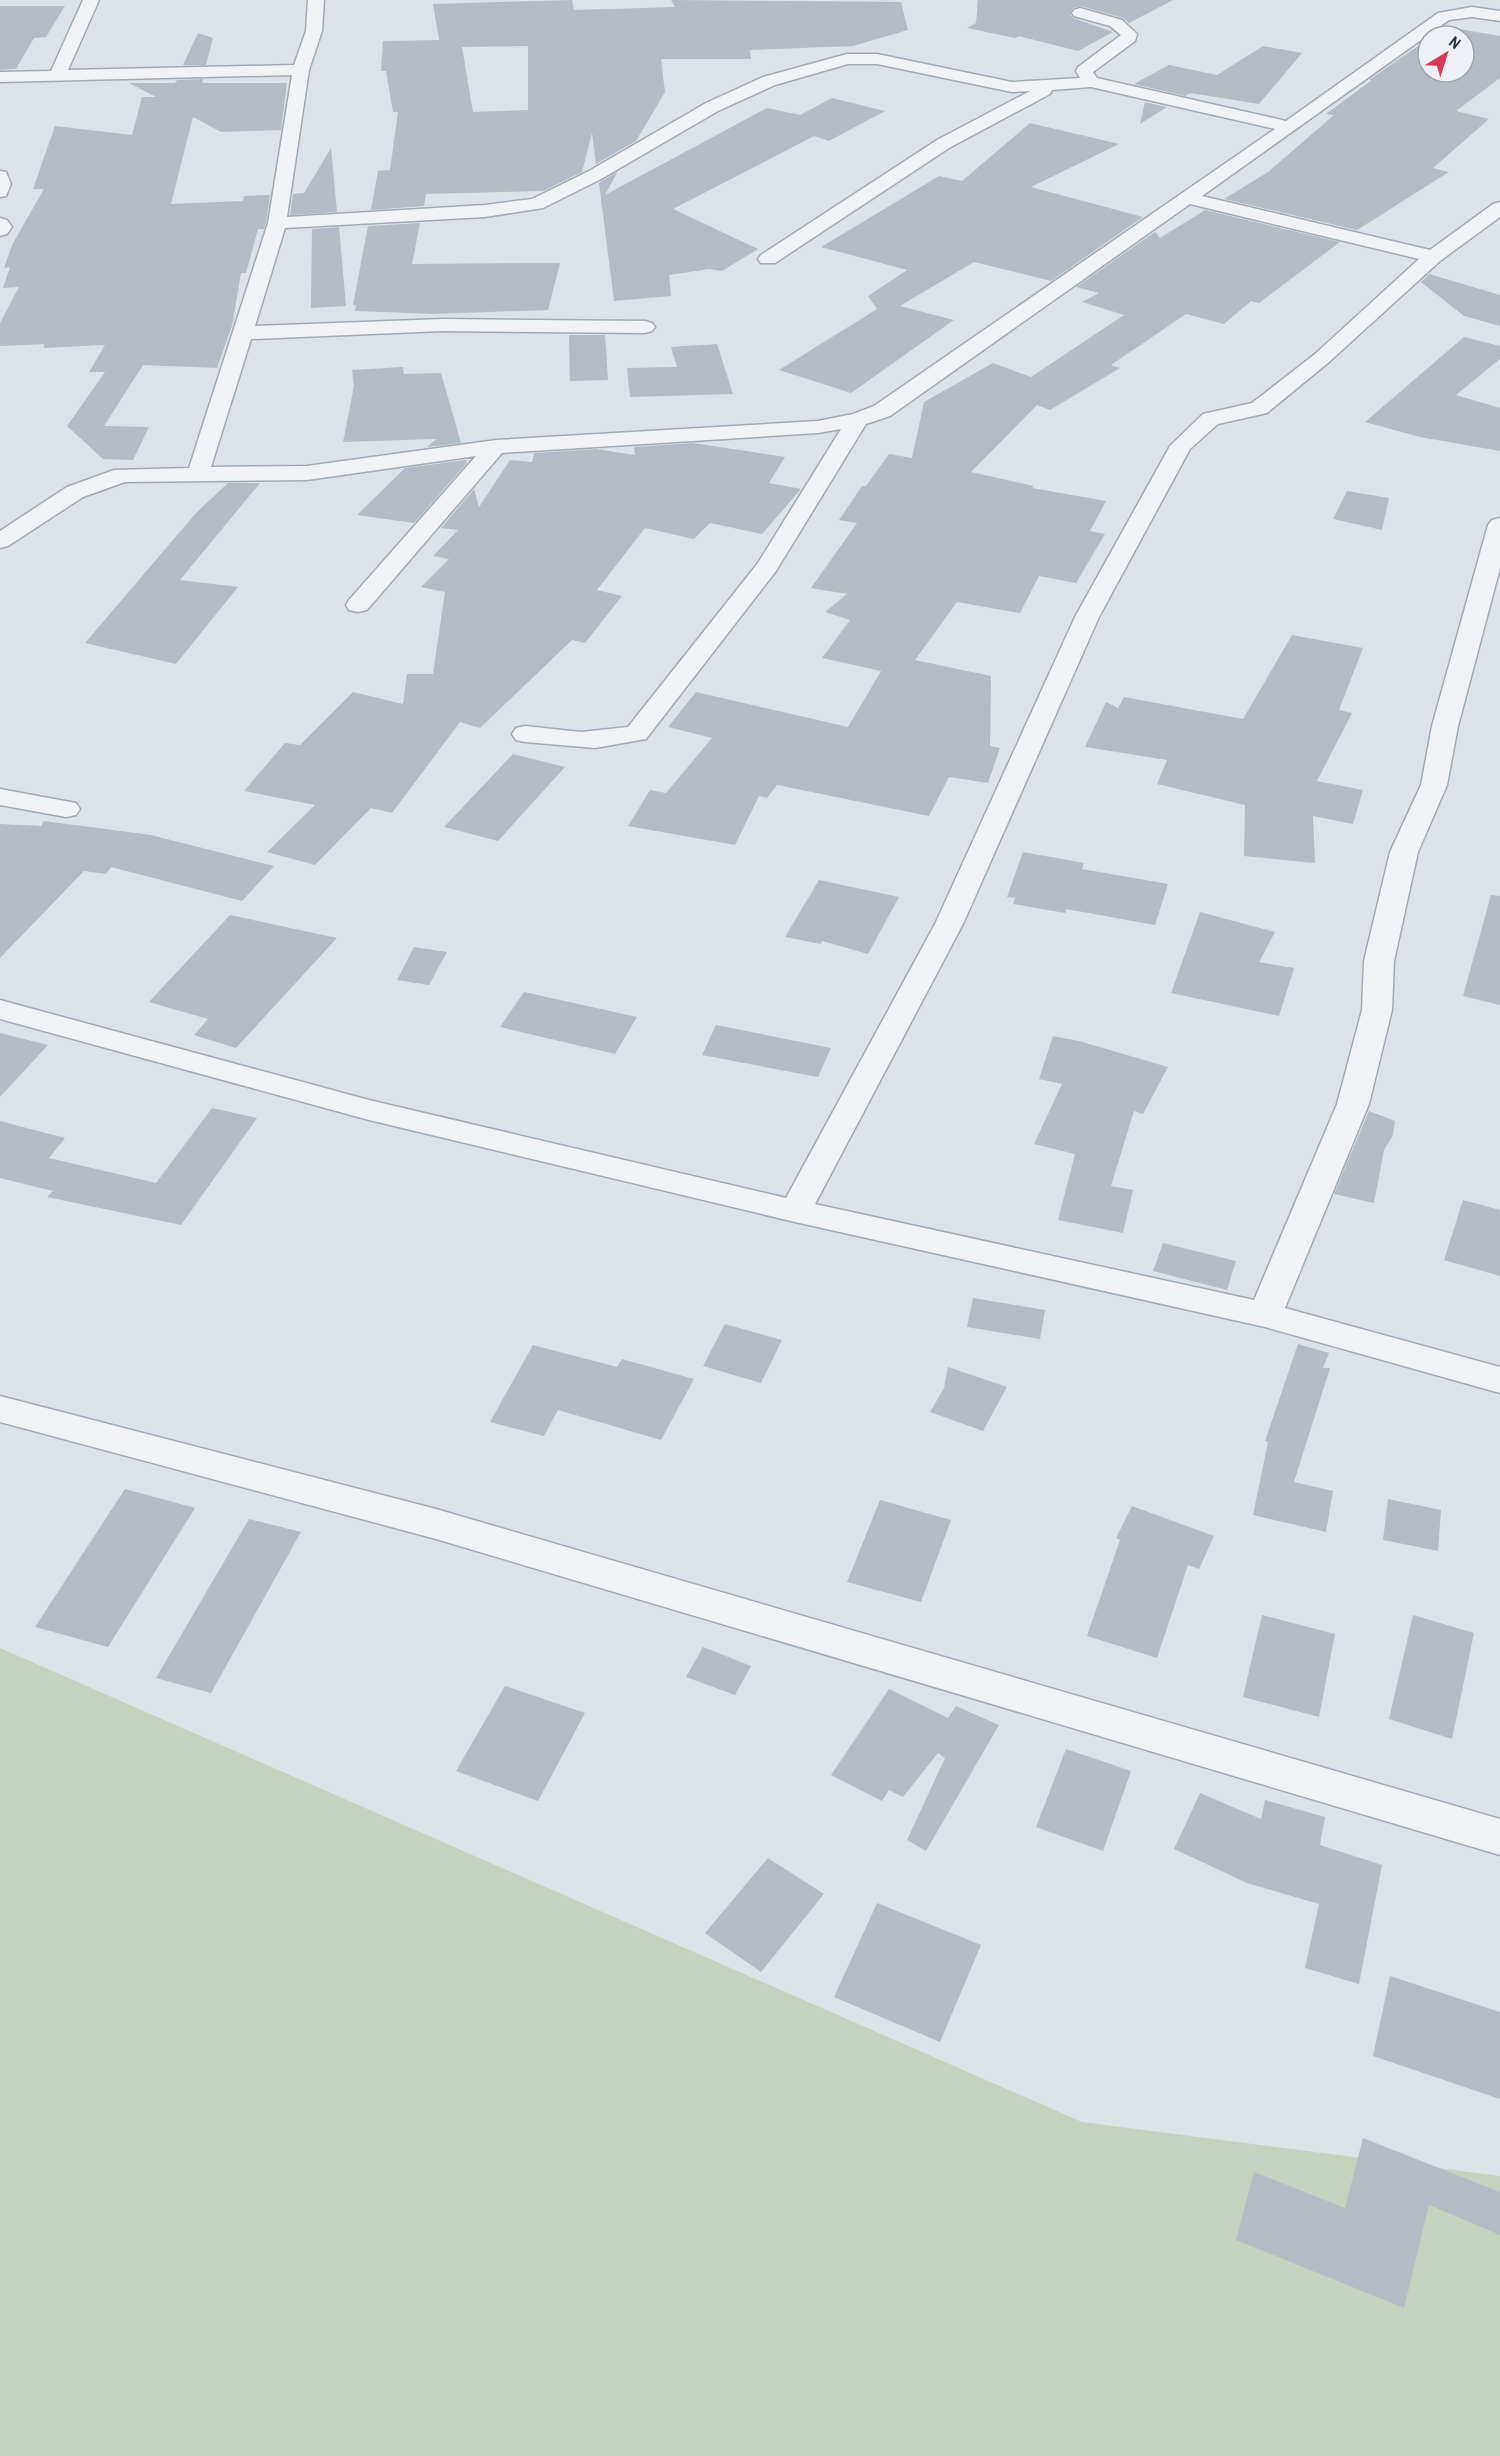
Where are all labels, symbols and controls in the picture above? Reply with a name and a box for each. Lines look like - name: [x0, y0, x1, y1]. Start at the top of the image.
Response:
- north arrow: [1416, 24, 1476, 84]
- text: N: [1445, 31, 1466, 54]

